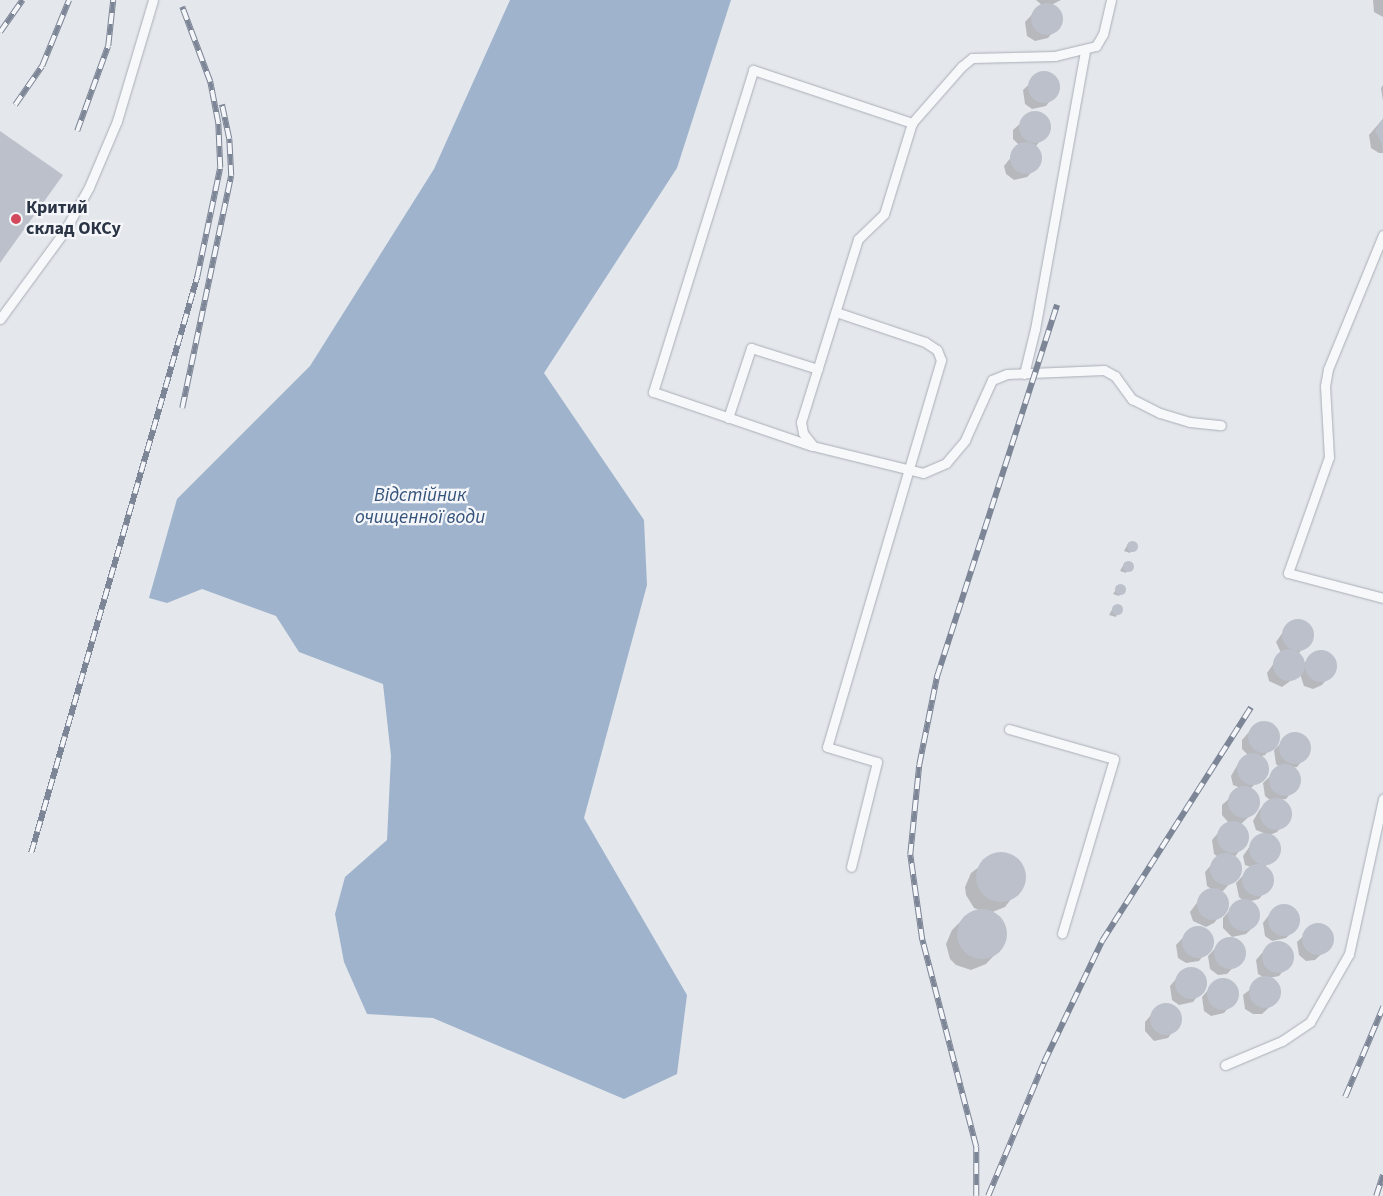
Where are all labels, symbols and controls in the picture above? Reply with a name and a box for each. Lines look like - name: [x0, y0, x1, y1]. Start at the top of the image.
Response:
- place label: Критий склад ОКСу: [26, 198, 121, 240]
- marker: Критий склад ОКСу: [10, 213, 22, 225]
- water label: Відстійник очищенної води: [355, 485, 485, 529]

